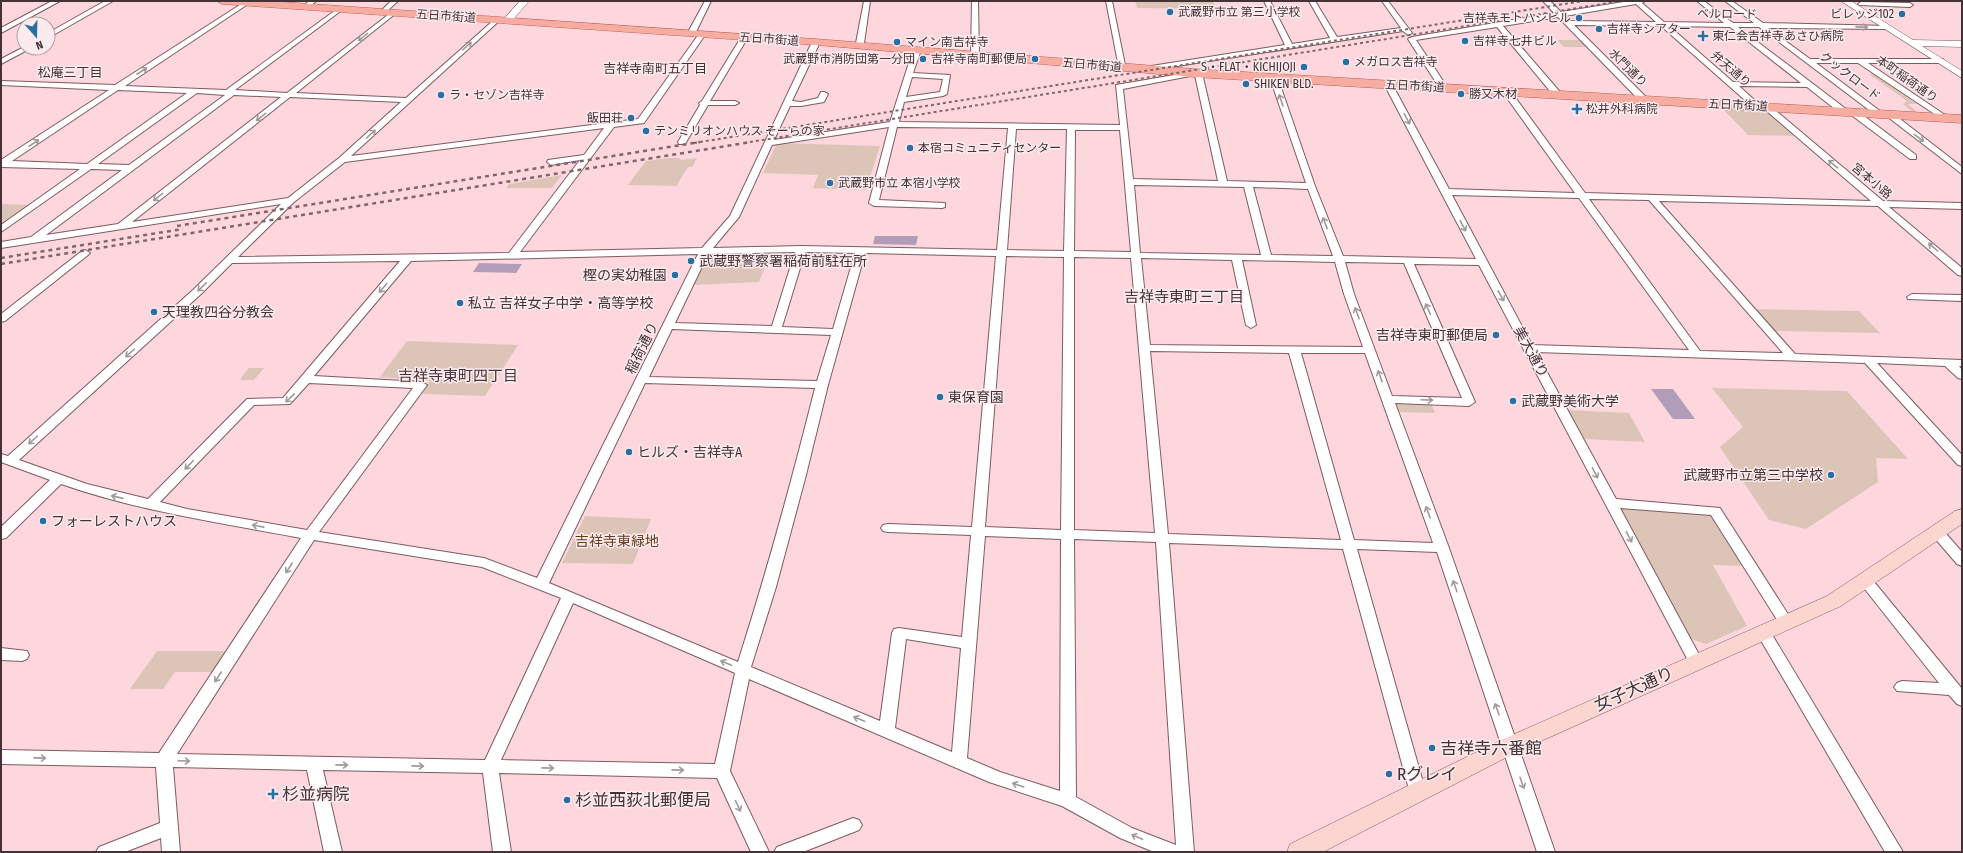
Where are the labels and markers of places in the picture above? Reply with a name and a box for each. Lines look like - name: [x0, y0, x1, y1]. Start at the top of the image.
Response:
- place label: 武蔵野市立 第三小学校: [1178, 5, 1301, 19]
- marker: 武蔵野市立 第三小学校: [1165, 7, 1175, 17]
- place label: ビレッジ102: [1830, 7, 1894, 21]
- marker: ビレッジ102: [1897, 9, 1907, 19]
- place label: 吉祥寺モトハシビル: [1463, 11, 1571, 25]
- marker: 吉祥寺モトハシビル: [1574, 13, 1584, 23]
- place label: 吉祥寺シアター: [1607, 22, 1691, 36]
- marker: 吉祥寺シアター: [1594, 24, 1604, 34]
- place label: 東仁会吉祥寺あさひ病院: [1712, 29, 1844, 43]
- marker: 東仁会吉祥寺あさひ病院: [1697, 30, 1709, 42]
- place label: 吉祥寺七井ビル: [1473, 34, 1557, 48]
- place label: マイン南吉祥寺: [905, 35, 989, 49]
- marker: 吉祥寺七井ビル: [1460, 36, 1470, 46]
- marker: マイン南吉祥寺: [892, 37, 902, 47]
- place label: 武蔵野市消防団第一分団: [783, 52, 915, 66]
- place label: 吉祥寺南町郵便局: [931, 52, 1027, 66]
- marker: 武蔵野市消防団第一分団: [918, 54, 928, 64]
- marker: 吉祥寺南町郵便局: [1030, 54, 1040, 64]
- place label: メガロス吉祥寺: [1354, 55, 1438, 69]
- marker: メガロス吉祥寺: [1341, 57, 1351, 67]
- place label: S・FLAT・KICHIJOJI: [1201, 60, 1296, 74]
- marker: S・FLAT・KICHIJOJI: [1299, 62, 1309, 72]
- place label: SHIKEN BLD.: [1254, 77, 1314, 91]
- marker: SHIKEN BLD.: [1241, 79, 1251, 89]
- place label: 勝又木材: [1469, 87, 1517, 101]
- place label: ラ・セゾン吉祥寺: [449, 88, 545, 102]
- marker: 勝又木材: [1456, 89, 1466, 99]
- marker: ラ・セゾン吉祥寺: [436, 90, 446, 100]
- place label: 松井外科病院: [1586, 102, 1658, 116]
- marker: 松井外科病院: [1571, 103, 1583, 115]
- place label: 飯田荘: [587, 111, 623, 125]
- marker: 飯田荘: [626, 113, 636, 123]
- place label: テンミリオンハウス そーらの家: [654, 124, 825, 138]
- marker: テンミリオンハウス そーらの家: [641, 126, 651, 136]
- place label: 本宿コミュニティセンター: [918, 141, 1061, 155]
- marker: 本宿コミュニティセンター: [905, 143, 915, 153]
- place label: 武蔵野市立 本宿小学校: [838, 176, 961, 190]
- marker: 武蔵野市立 本宿小学校: [825, 178, 835, 188]
- place label: 武蔵野警察署稲荷前駐在所: [699, 253, 867, 270]
- marker: 武蔵野警察署稲荷前駐在所: [686, 256, 696, 266]
- place label: 樫の実幼稚園: [583, 267, 667, 284]
- marker: 樫の実幼稚園: [670, 270, 680, 280]
- place label: 私立 吉祥女子中学・高等学校: [468, 295, 653, 312]
- marker: 私立 吉祥女子中学・高等学校: [455, 298, 465, 308]
- place label: 天理教四谷分教会: [162, 304, 274, 321]
- marker: 天理教四谷分教会: [149, 307, 159, 317]
- place label: 吉祥寺東町郵便局: [1376, 327, 1488, 344]
- marker: 吉祥寺東町郵便局: [1491, 330, 1501, 340]
- place label: 東保育園: [948, 389, 1004, 406]
- marker: 東保育園: [935, 392, 945, 402]
- place label: 武蔵野美術大学: [1521, 393, 1619, 410]
- marker: 武蔵野美術大学: [1508, 396, 1518, 406]
- place label: ヒルズ・吉祥寺A: [637, 444, 743, 461]
- marker: ヒルズ・吉祥寺A: [624, 447, 634, 457]
- place label: 武蔵野市立第三中学校: [1683, 467, 1823, 484]
- marker: 武蔵野市立第三中学校: [1826, 470, 1836, 480]
- place label: フォーレストハウス: [51, 513, 177, 530]
- marker: フォーレストハウス: [38, 516, 48, 526]
- place label: 吉祥寺六番館: [1440, 738, 1542, 759]
- marker: 吉祥寺六番館: [1427, 743, 1437, 753]
- place label: Rグレイ: [1397, 764, 1457, 785]
- marker: Rグレイ: [1384, 769, 1394, 779]
- place label: 杉並病院: [282, 784, 350, 805]
- marker: 杉並病院: [267, 788, 279, 800]
- place label: 杉並西荻北郵便局: [575, 790, 711, 811]
- marker: 杉並西荻北郵便局: [562, 795, 572, 805]

